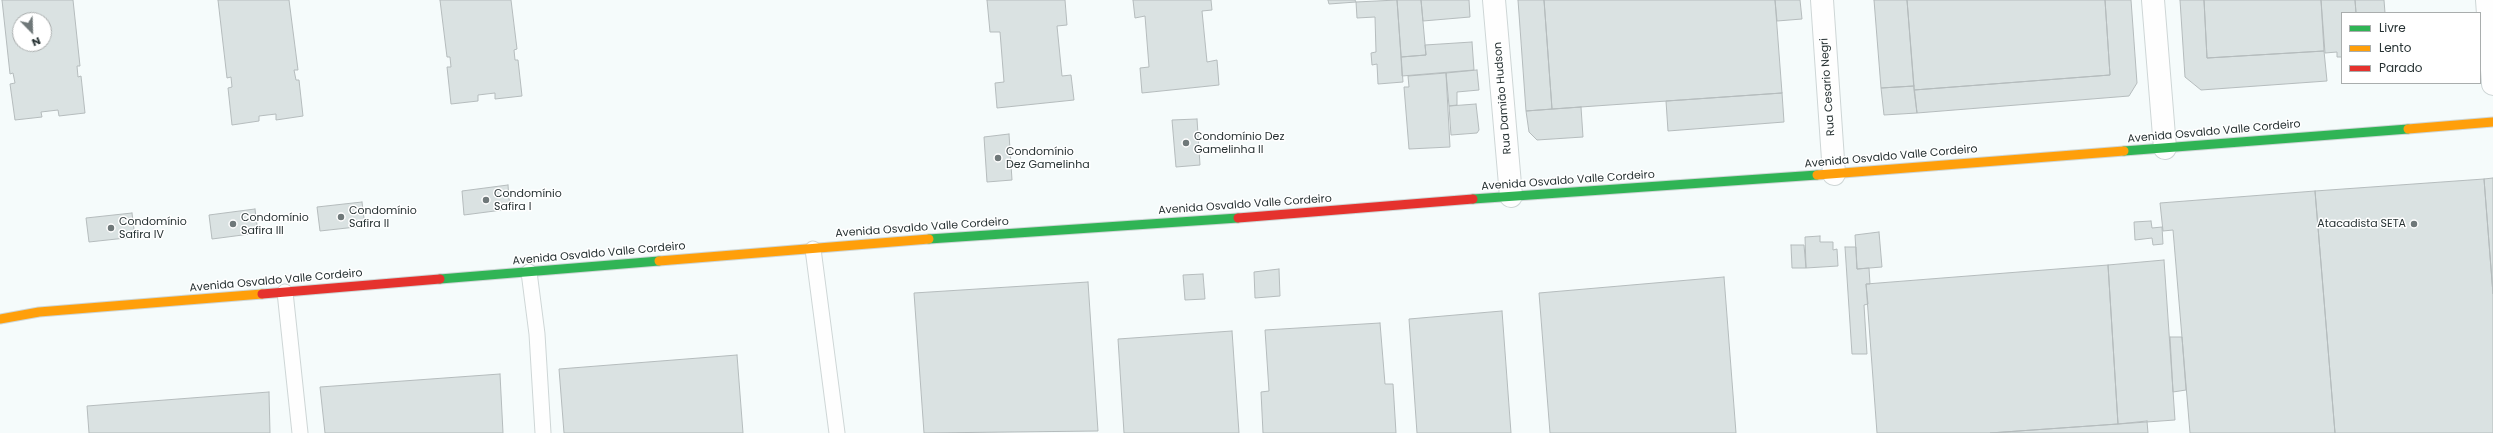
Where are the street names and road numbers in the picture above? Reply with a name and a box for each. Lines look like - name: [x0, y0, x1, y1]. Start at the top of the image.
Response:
- street label: Rua Cesario Negri: [1818, 38, 1838, 136]
- street label: Rua Damião Hudson: [1492, 41, 1514, 155]
- street label: Avenida Osvaldo Valle Cordeiro: [2127, 118, 2301, 146]
- street label: Avenida Osvaldo Valle Cordeiro: [1804, 143, 1978, 171]
- street label: Avenida Osvaldo Valle Cordeiro: [1481, 168, 1655, 194]
- street label: Avenida Osvaldo Valle Cordeiro: [1158, 192, 1332, 218]
- street label: Avenida Osvaldo Valle Cordeiro: [835, 215, 1009, 241]
- street label: Avenida Osvaldo Valle Cordeiro: [512, 240, 686, 268]
- street label: Avenida Osvaldo Valle Cordeiro: [189, 267, 363, 295]

